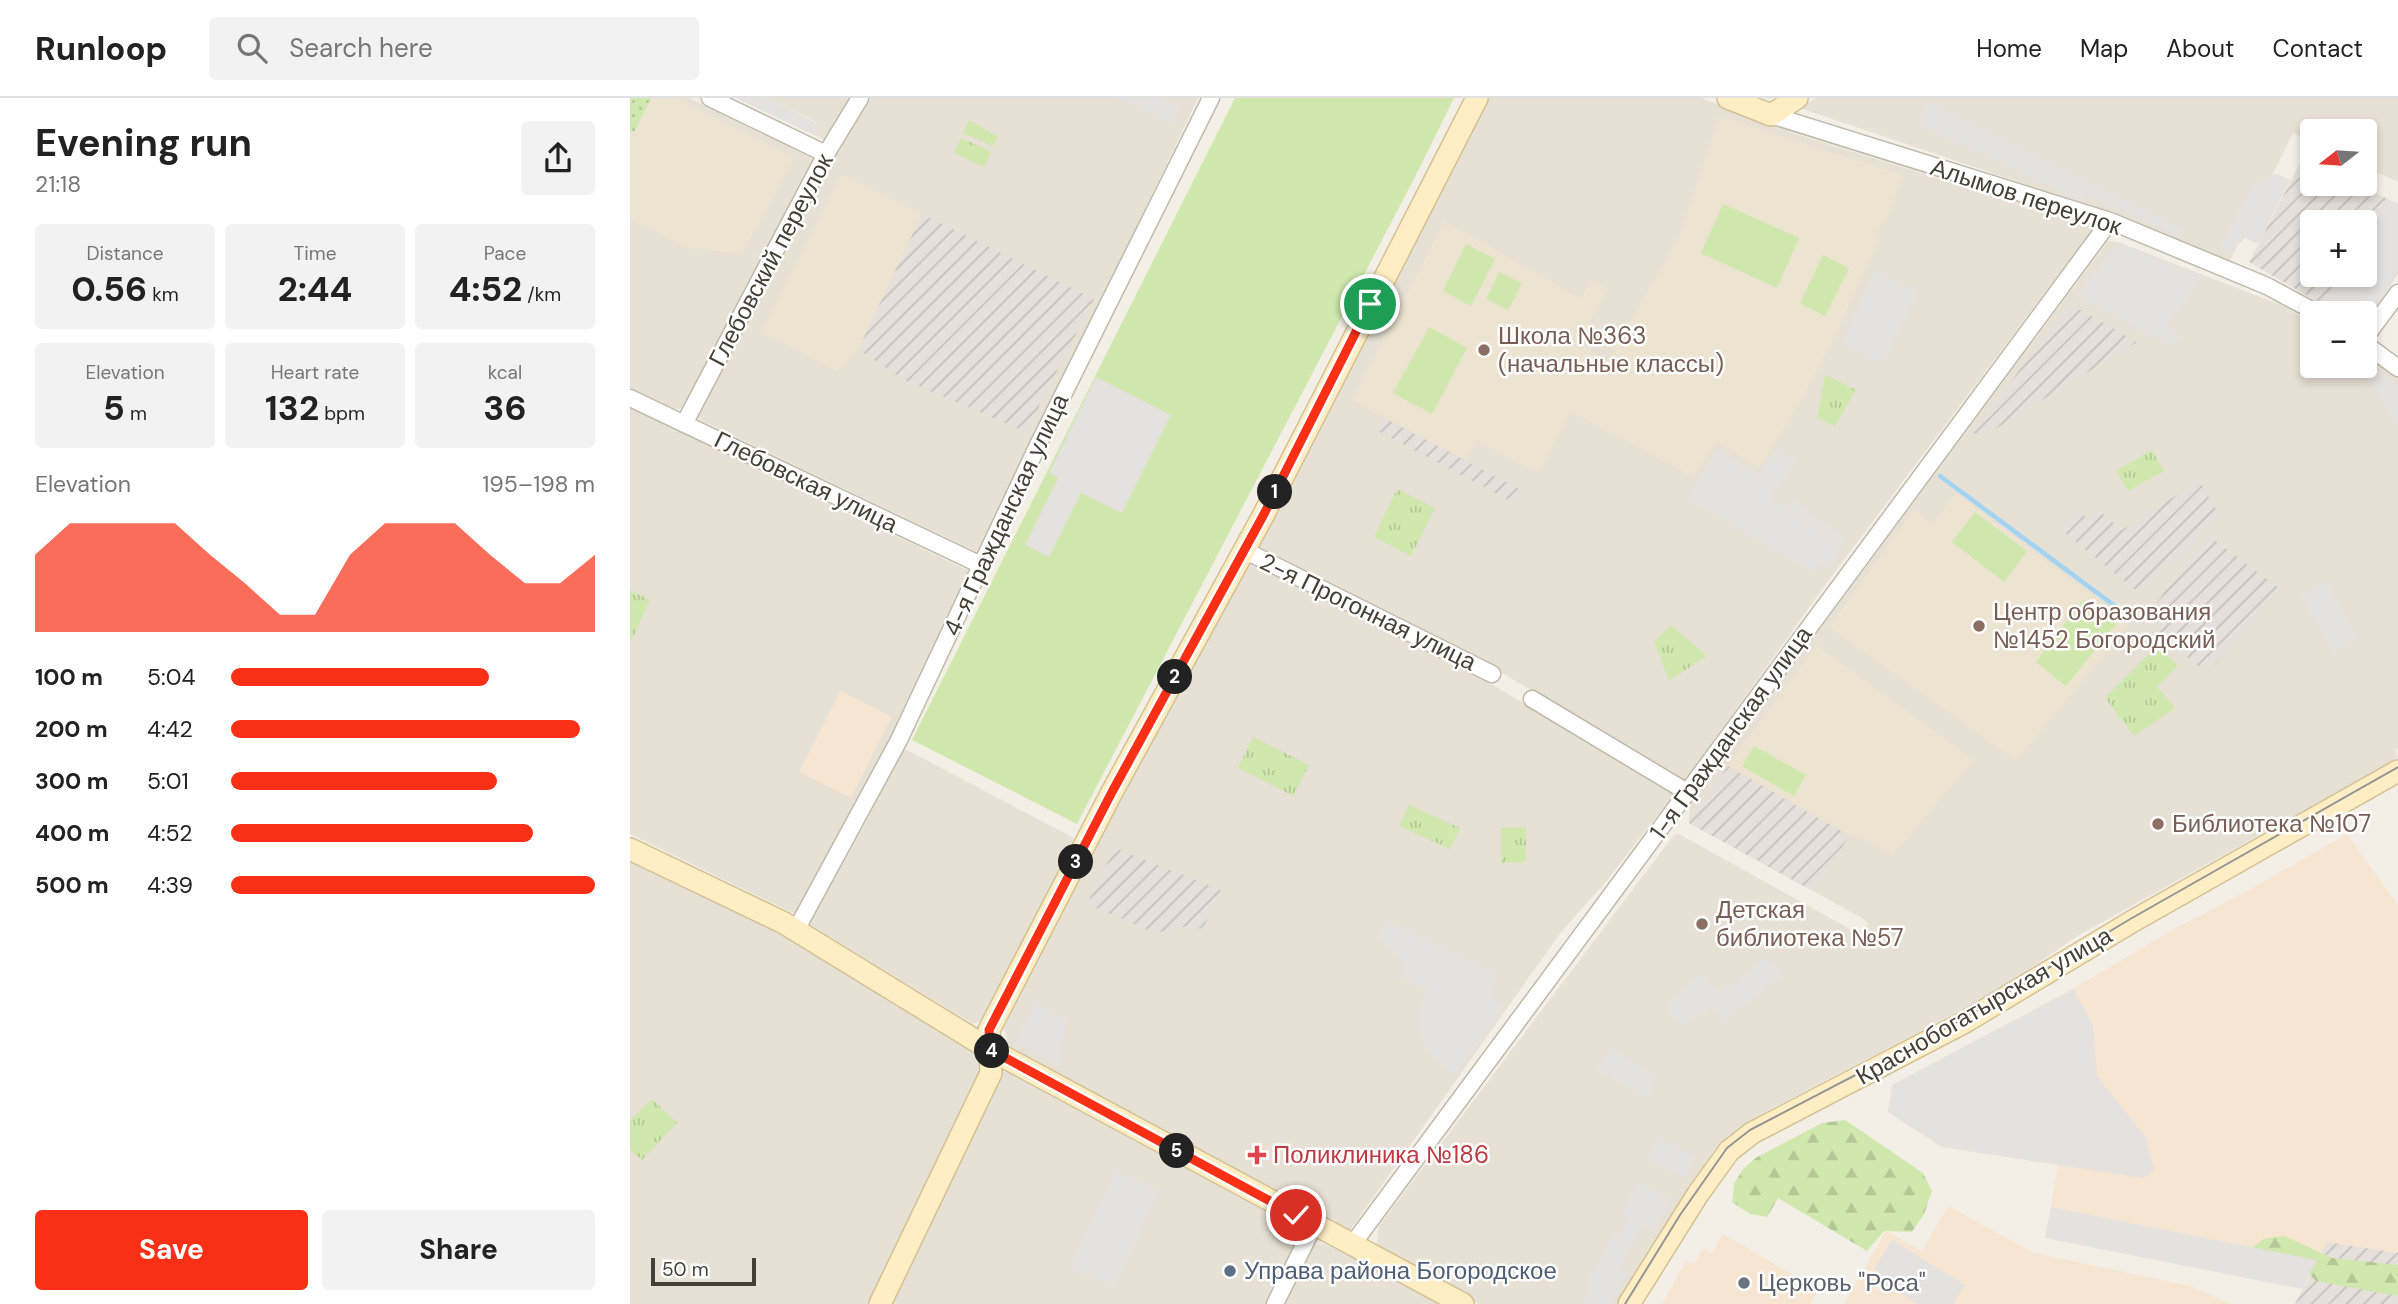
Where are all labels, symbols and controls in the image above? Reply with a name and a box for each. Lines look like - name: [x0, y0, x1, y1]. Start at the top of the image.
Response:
- search box: [209, 17, 699, 80]
- text: Runloop: [35, 27, 167, 70]
- icon: search: [233, 29, 271, 67]
- text: Search here: [289, 31, 433, 65]
- text: Home: [1976, 33, 2042, 64]
- text: Map: [2080, 33, 2128, 64]
- text: About: [2166, 33, 2235, 64]
- text: Contact: [2273, 33, 2363, 64]
- text: Evening run: [35, 118, 252, 168]
- north arrow: [2300, 119, 2376, 196]
- map controls: [2300, 119, 2377, 378]
- button: share: [521, 121, 595, 195]
- street label: Глебовский переулок: [701, 148, 840, 371]
- street label: Алымов переулок: [1927, 151, 2126, 242]
- text: 21:18: [35, 169, 81, 199]
- button: +: [2300, 210, 2377, 287]
- text: Distance: [86, 241, 164, 266]
- text: Time: [294, 241, 336, 266]
- text: Pace: [484, 241, 526, 266]
- text: 0.56: [71, 266, 147, 312]
- text: 2:44: [278, 266, 352, 312]
- text: 4:52: [449, 266, 522, 312]
- pin: [1340, 274, 1400, 334]
- text: km: [147, 282, 179, 307]
- text: /km: [522, 282, 561, 307]
- icon: arrive: [1351, 285, 1389, 323]
- button: −: [2300, 301, 2377, 378]
- place label: Школа №363 (начальные классы): [1498, 320, 1724, 379]
- marker: Школа №363 (начальные классы): [1476, 342, 1492, 358]
- text: Elevation: [85, 360, 165, 385]
- text: Heart rate: [271, 360, 359, 385]
- text: kcal: [488, 360, 522, 385]
- text: 5: [103, 385, 125, 431]
- text: 132: [265, 385, 319, 431]
- text: 36: [483, 385, 527, 431]
- street label: 4-я Гражданская улица: [936, 388, 1076, 641]
- text: m: [125, 401, 147, 426]
- text: bpm: [319, 401, 365, 426]
- street label: Глебовская улица: [710, 424, 903, 540]
- text: Elevation: [35, 469, 131, 499]
- text: 195–198 m: [482, 469, 595, 499]
- pin: 1: [1258, 474, 1292, 510]
- text: 1: [1271, 479, 1278, 504]
- street label: 2-я Прогонная улица: [1255, 546, 1482, 678]
- place label: Центр образования №1452 Богородский: [1993, 596, 2215, 655]
- marker: Центр образования №1452 Богородский: [1971, 618, 1987, 634]
- street label: 1-я Гражданская улица: [1643, 619, 1819, 846]
- pin: 2: [1158, 660, 1192, 694]
- text: 100 m: [35, 662, 103, 692]
- text: 5:04: [147, 662, 195, 692]
- text: 2: [1169, 664, 1180, 689]
- text: 200 m: [35, 714, 108, 744]
- text: 4:42: [147, 714, 193, 744]
- text: 300 m: [35, 766, 108, 796]
- text: 5:01: [147, 766, 189, 796]
- place label: Библиотека №107: [2172, 808, 2371, 839]
- marker: Библиотека №107: [2150, 816, 2166, 832]
- text: 400 m: [35, 818, 109, 848]
- text: 4:52: [147, 818, 193, 848]
- pin: 3: [1058, 844, 1094, 880]
- text: 3: [1070, 849, 1081, 874]
- text: 500 m: [35, 870, 109, 900]
- text: 4:39: [147, 870, 193, 900]
- place label: Детская библиотека №57: [1716, 894, 1904, 953]
- marker: Детская библиотека №57: [1694, 916, 1710, 932]
- street label: Краснобогатырская улица: [1850, 919, 2118, 1092]
- pin: 4: [974, 1034, 1010, 1068]
- text: 4: [985, 1038, 998, 1063]
- pin: 5: [1160, 1134, 1194, 1168]
- text: 5: [1171, 1138, 1182, 1163]
- place label: Поликлиника №186: [1273, 1139, 1489, 1170]
- marker: Поликлиника №186: [1247, 1145, 1267, 1165]
- pin: [1266, 1185, 1326, 1245]
- icon: check: [1277, 1196, 1315, 1234]
- button: Save: [35, 1210, 308, 1290]
- button: Share: [322, 1210, 595, 1290]
- scale bar: [651, 1255, 756, 1287]
- place label: Управа района Богородское: [1244, 1255, 1557, 1286]
- text: 50 m: [662, 1257, 709, 1282]
- marker: Управа района Богородское: [1222, 1263, 1238, 1279]
- place label: Церковь "Роса": [1758, 1267, 1926, 1298]
- marker: Церковь "Роса": [1736, 1275, 1752, 1291]

